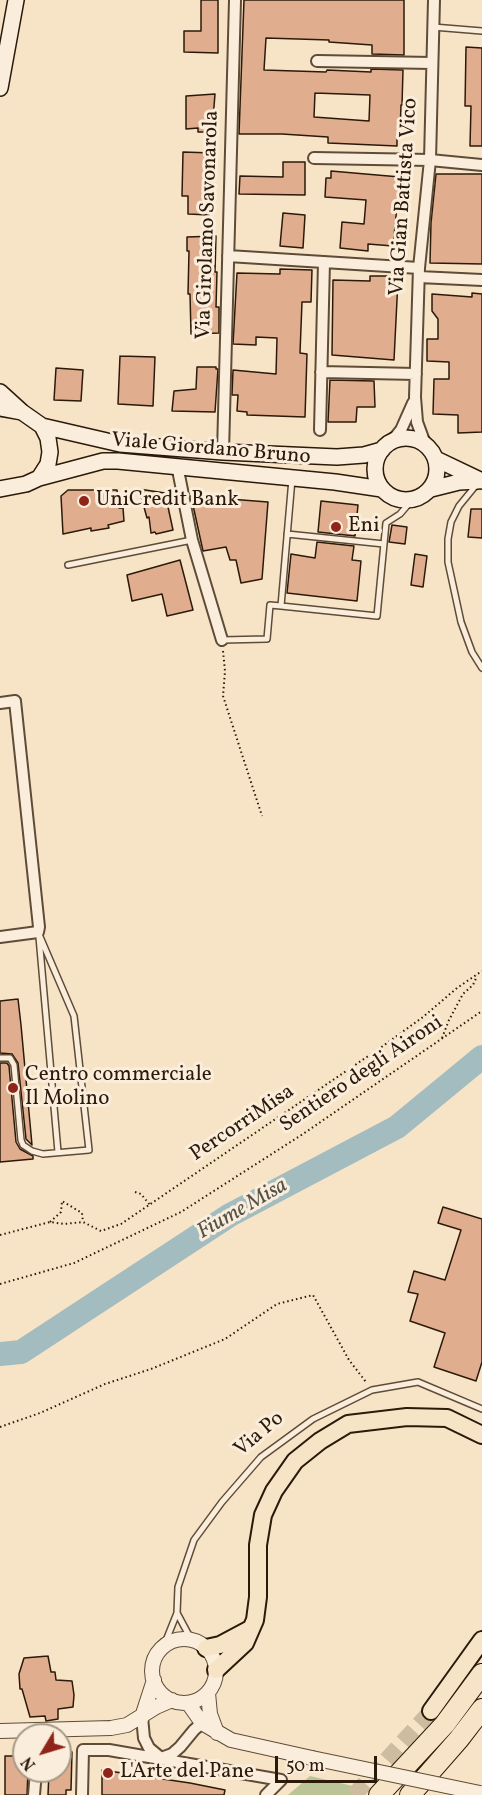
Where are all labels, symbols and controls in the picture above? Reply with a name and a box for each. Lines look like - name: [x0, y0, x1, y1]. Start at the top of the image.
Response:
- street label: Via Gian Battista Vico: [386, 97, 424, 297]
- street label: Via Girolamo Savonarola: [192, 110, 226, 340]
- street label: Viale Giordano Bruno: [110, 429, 312, 471]
- place label: UniCredit Bank: [96, 488, 239, 514]
- marker: UniCredit Bank: [77, 494, 91, 508]
- place label: Eni: [348, 514, 379, 540]
- marker: Eni: [329, 520, 343, 534]
- street label: Sentiero degli Aironi: [276, 1011, 448, 1139]
- place label: Centro commerciale Il Molino: [25, 1063, 212, 1113]
- street label: PercorriMisa: [186, 1080, 300, 1168]
- marker: Centro commerciale Il Molino: [6, 1081, 20, 1095]
- water label: Fiume Misa: [193, 1174, 293, 1246]
- street label: Via Po: [230, 1407, 290, 1463]
- north arrow: [12, 1723, 72, 1783]
- scale bar: [278, 1744, 380, 1782]
- text: N: [17, 1751, 42, 1774]
- text: 50 m: [286, 1754, 325, 1779]
- place label: L'Arte del Pane: [120, 1760, 254, 1786]
- marker: L'Arte del Pane: [101, 1766, 115, 1780]

